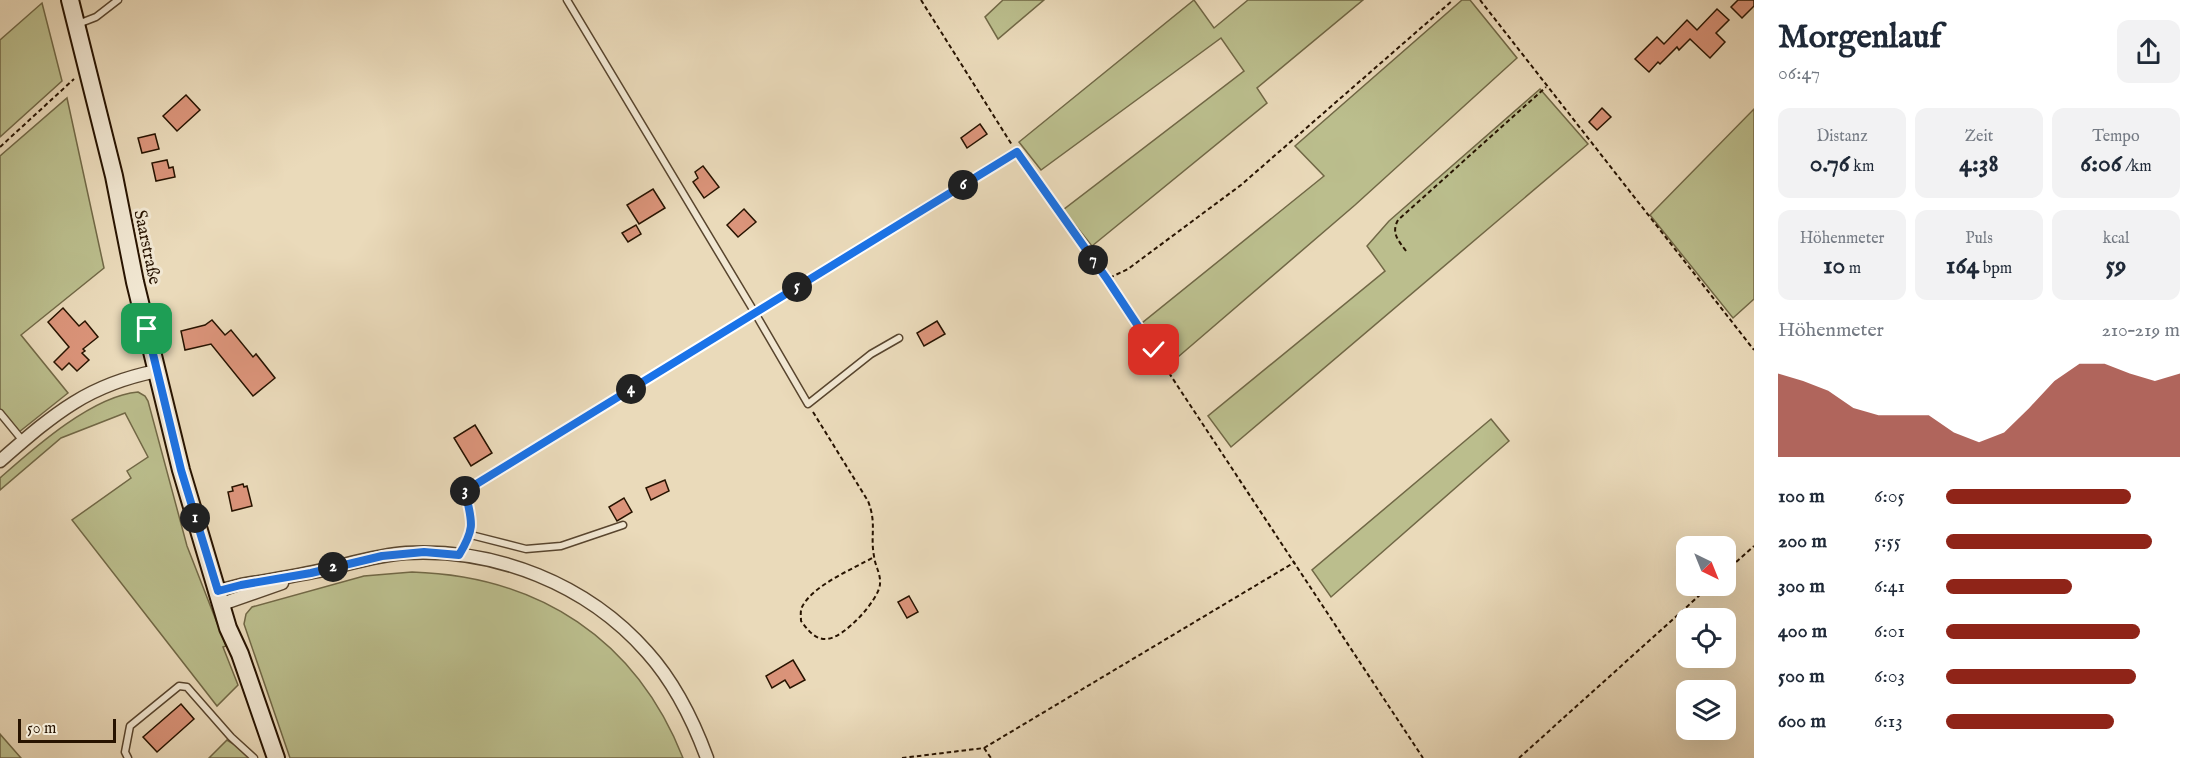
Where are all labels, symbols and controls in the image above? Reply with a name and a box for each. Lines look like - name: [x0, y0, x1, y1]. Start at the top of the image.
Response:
- text: Morgenlauf: [1778, 17, 1942, 59]
- button: share: [2117, 20, 2180, 83]
- text: 06:47: [1778, 61, 1820, 86]
- text: Distanz: [1816, 127, 1868, 147]
- text: Zeit: [1965, 127, 1993, 147]
- text: Tempo: [2092, 127, 2140, 147]
- text: 0.76: [1810, 147, 1850, 180]
- text: 4:38: [1959, 147, 1999, 180]
- text: 6:06: [2080, 147, 2122, 180]
- text: km: [1850, 157, 1874, 177]
- text: /km: [2122, 157, 2152, 177]
- pin: 6: [948, 170, 978, 200]
- text: 6: [960, 175, 966, 195]
- street label: Saarstraße: [127, 208, 166, 287]
- text: Höhenmeter: [1800, 229, 1884, 249]
- text: Puls: [1965, 229, 1993, 249]
- text: kcal: [2103, 229, 2129, 249]
- pin: 7: [1078, 245, 1108, 275]
- text: 10: [1823, 249, 1845, 282]
- text: 164: [1946, 249, 1979, 282]
- text: 59: [2106, 249, 2126, 282]
- text: 7: [1089, 250, 1097, 270]
- text: m: [1845, 259, 1861, 279]
- text: bpm: [1979, 259, 2012, 279]
- pin: 5: [782, 272, 812, 302]
- text: 5: [794, 277, 800, 297]
- pin: [121, 303, 172, 354]
- icon: arrive: [130, 312, 163, 345]
- text: Höhenmeter: [1778, 318, 1884, 343]
- text: 210–219 m: [2101, 318, 2180, 343]
- pin: [1128, 324, 1179, 375]
- icon: check: [1137, 333, 1170, 366]
- pin: 4: [616, 374, 646, 404]
- text: 4: [627, 379, 635, 399]
- pin: 3: [450, 476, 480, 506]
- text: 3: [462, 481, 468, 501]
- text: 100 m: [1778, 484, 1825, 509]
- text: 6:05: [1874, 484, 1905, 509]
- pin: 1: [180, 503, 210, 533]
- text: 1: [192, 508, 198, 528]
- text: 200 m: [1778, 529, 1827, 554]
- text: 5:55: [1874, 529, 1901, 554]
- north arrow: [1676, 536, 1736, 596]
- map controls: [1676, 536, 1736, 740]
- pin: 2: [318, 552, 348, 582]
- text: 2: [329, 557, 337, 577]
- text: 300 m: [1778, 574, 1825, 599]
- text: 6:41: [1874, 574, 1905, 599]
- button: locate: [1676, 608, 1736, 668]
- text: 400 m: [1778, 619, 1827, 644]
- text: 6:01: [1874, 619, 1905, 644]
- text: 500 m: [1778, 664, 1825, 689]
- text: 6:03: [1874, 664, 1905, 689]
- button: layers: [1676, 680, 1736, 740]
- text: 600 m: [1778, 709, 1826, 734]
- text: 6:13: [1874, 709, 1903, 734]
- scale bar: [18, 716, 116, 744]
- text: 50 m: [27, 719, 56, 739]

